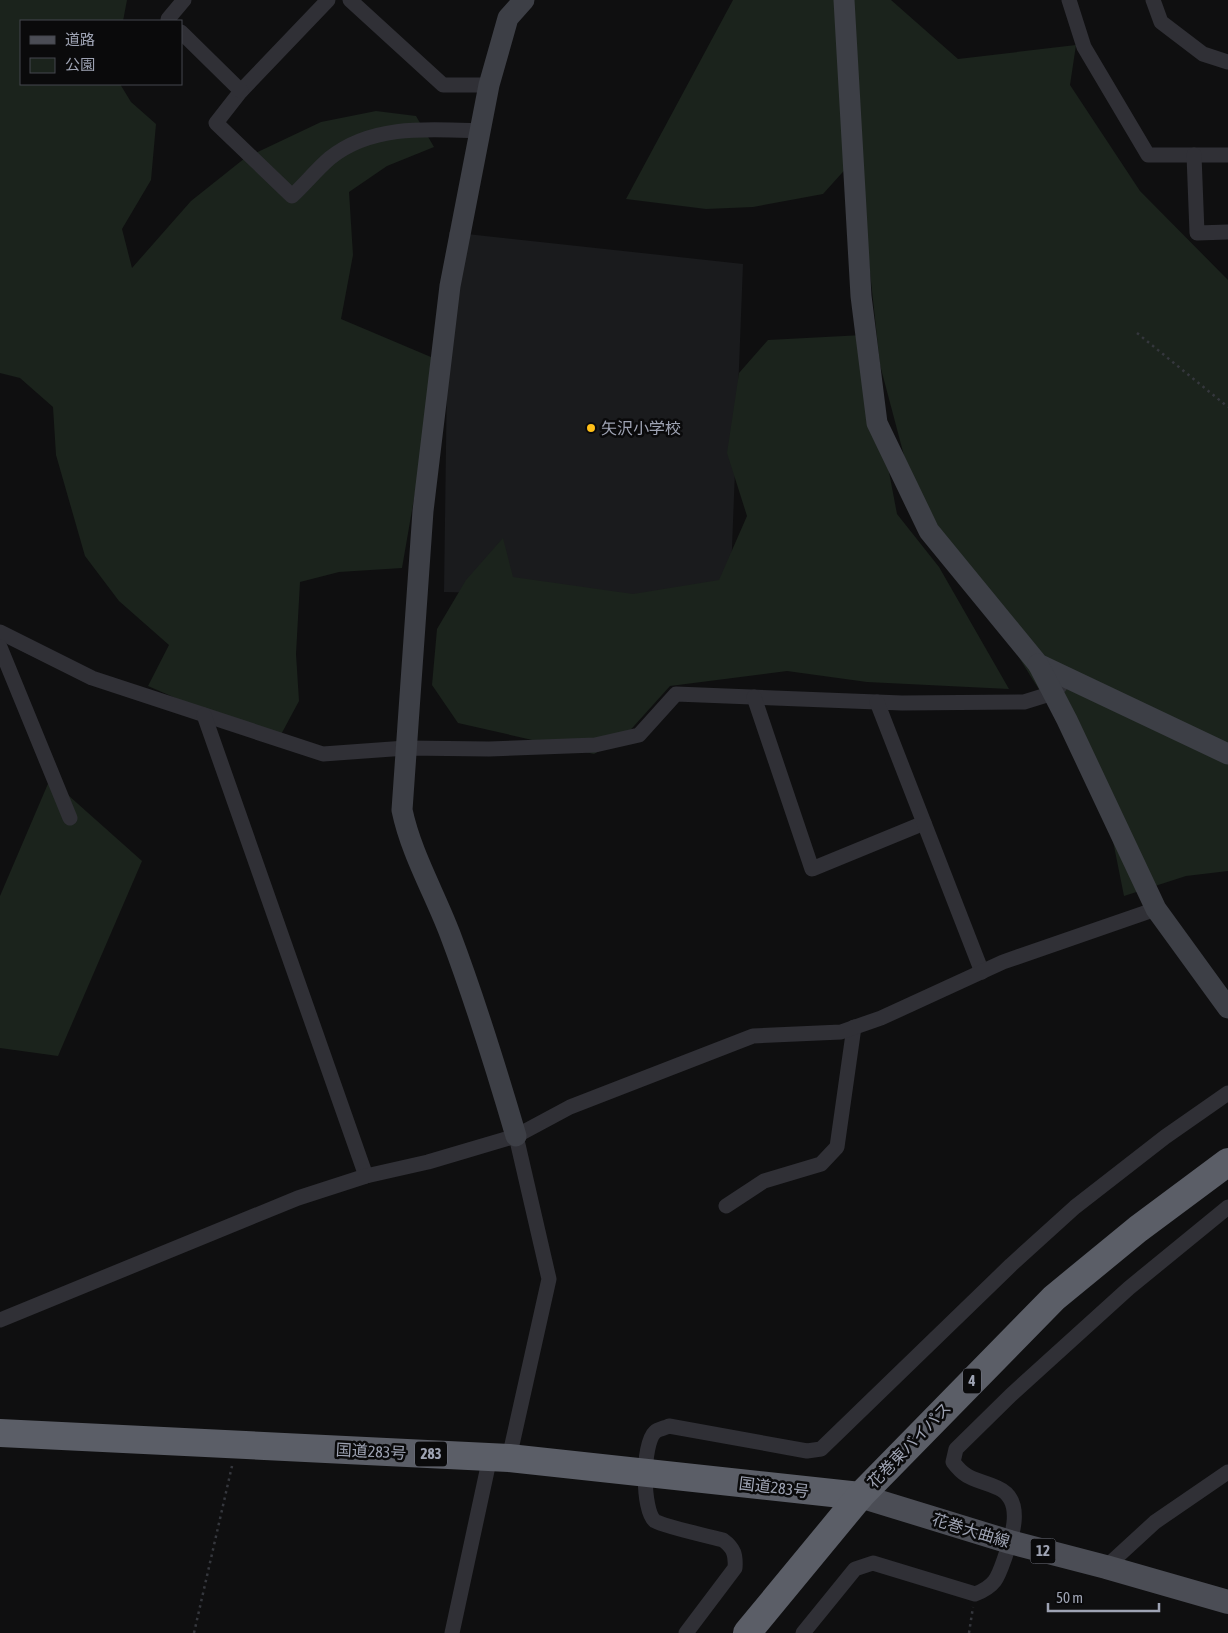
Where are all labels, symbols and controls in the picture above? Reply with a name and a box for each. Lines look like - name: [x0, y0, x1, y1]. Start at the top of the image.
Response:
- legend: [20, 20, 182, 85]
- text: 道路: [65, 31, 95, 48]
- text: 公園: [65, 56, 95, 73]
- place label: 矢沢小学校: [601, 419, 681, 437]
- marker: 矢沢小学校: [585, 422, 597, 434]
- road number: 4: [963, 1368, 981, 1394]
- street label: 花巻東バイパス: [864, 1399, 954, 1491]
- street label: 国道283号: [335, 1440, 407, 1462]
- road number: 283: [415, 1442, 447, 1466]
- street label: 国道283号: [738, 1474, 810, 1500]
- street label: 花巻大曲線: [930, 1510, 1012, 1550]
- road number: 12: [1030, 1538, 1056, 1564]
- scale bar: [1048, 1580, 1159, 1612]
- text: 50 m: [1056, 1589, 1083, 1606]

